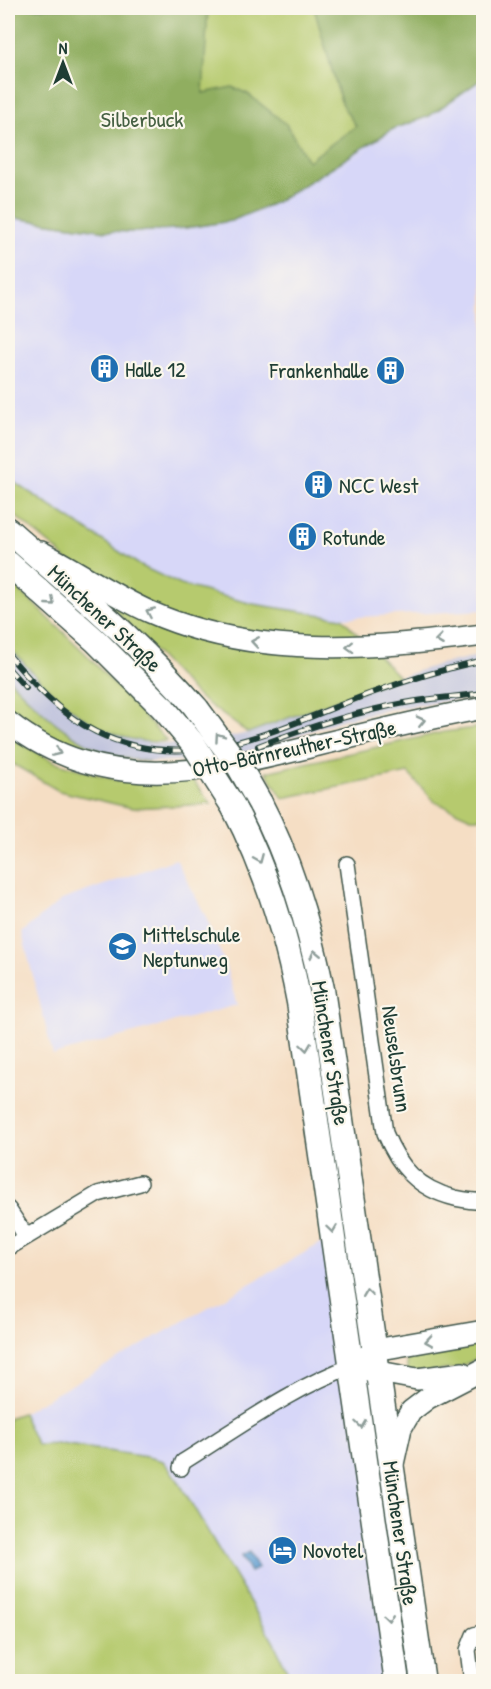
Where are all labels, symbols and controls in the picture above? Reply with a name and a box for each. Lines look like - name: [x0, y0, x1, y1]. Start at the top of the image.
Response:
- north arrow: [33, 33, 93, 93]
- text: N: [59, 37, 68, 59]
- park label: Silberbuck: [101, 104, 183, 134]
- building icon: Halle 12: [88, 353, 120, 385]
- place label: Halle 12: [125, 354, 186, 384]
- building icon: Frankenhalle: [374, 354, 406, 386]
- place label: Frankenhalle: [269, 355, 369, 385]
- building icon: NCC West: [302, 469, 334, 501]
- place label: NCC West: [339, 470, 419, 500]
- building icon: Rotunde: [286, 521, 318, 553]
- place label: Rotunde: [323, 522, 386, 552]
- street label: Münchener Straße: [41, 557, 169, 679]
- one-way arrow: [45, 595, 55, 606]
- one-way arrow: [146, 607, 157, 619]
- one-way arrow: [434, 633, 443, 646]
- one-way arrow: [251, 636, 260, 648]
- one-way arrow: [345, 640, 354, 653]
- street label: Otto-Bärnreuther-Straße: [189, 712, 399, 784]
- one-way arrow: [416, 715, 426, 728]
- one-way arrow: [215, 733, 226, 744]
- one-way arrow: [51, 745, 62, 757]
- one-way arrow: [252, 852, 264, 863]
- place label: Mittelschule Neptunweg: [143, 919, 241, 974]
- school or university icon: Mittelschule Neptunweg: [106, 931, 138, 963]
- one-way arrow: [309, 949, 322, 959]
- street label: Münchener Straße: [305, 979, 357, 1128]
- street label: Neuselsbrunn: [375, 1004, 419, 1114]
- one-way arrow: [300, 1043, 312, 1052]
- one-way arrow: [326, 1225, 338, 1234]
- one-way arrow: [361, 1288, 373, 1297]
- one-way arrow: [425, 1334, 435, 1347]
- one-way arrow: [354, 1420, 366, 1429]
- street label: Münchener Straße: [376, 1459, 426, 1607]
- hotel icon: Novotel: [266, 1534, 298, 1566]
- place label: Novotel: [303, 1535, 364, 1565]
- one-way arrow: [382, 1613, 394, 1622]

